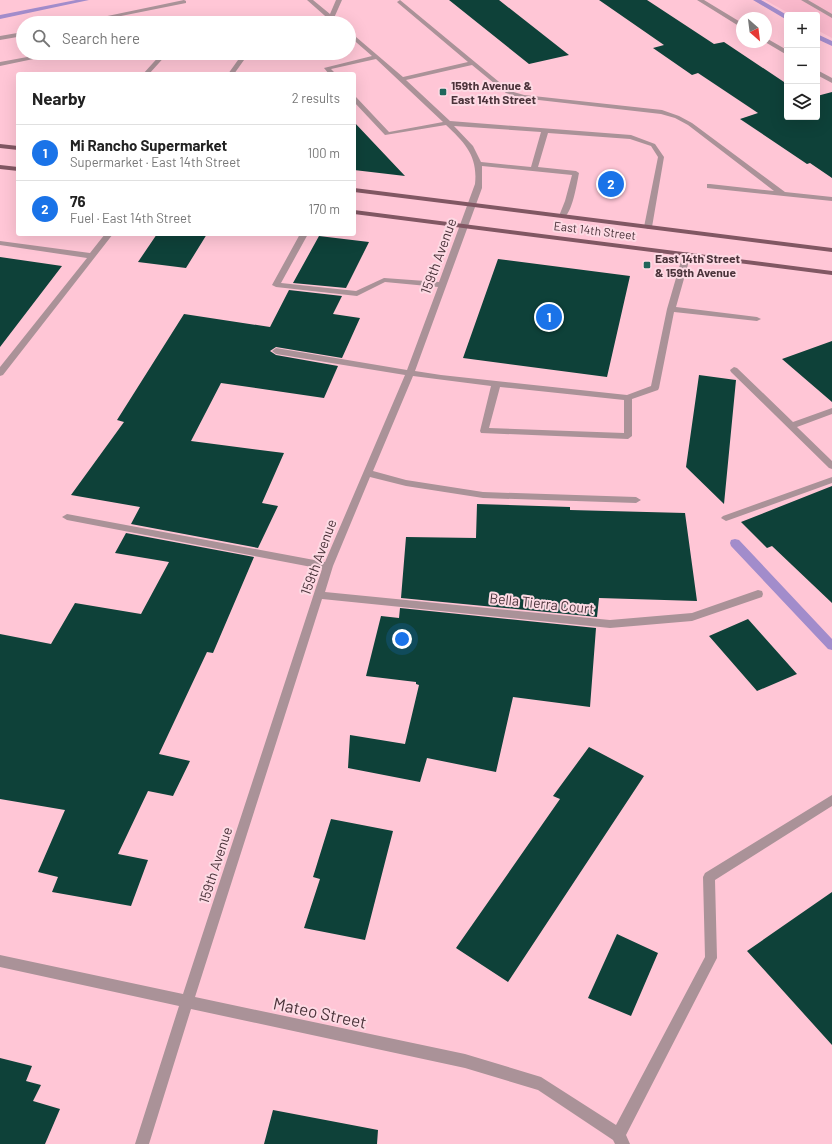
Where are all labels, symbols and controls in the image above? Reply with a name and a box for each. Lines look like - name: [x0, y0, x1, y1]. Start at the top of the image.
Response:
- north arrow: [736, 12, 772, 48]
- map controls: [784, 12, 820, 120]
- button: +: [784, 12, 820, 48]
- search box: [16, 16, 356, 60]
- icon: search: [30, 27, 52, 49]
- text: Search here: [62, 29, 140, 47]
- button: −: [784, 48, 820, 84]
- place label: 159th Avenue & East 14th Street: [451, 78, 536, 106]
- button: layers: [784, 84, 820, 120]
- marker: 159th Avenue & East 14th Street: [438, 87, 448, 97]
- text: Nearby: [32, 88, 86, 108]
- text: 2 results: [292, 90, 340, 106]
- text: Mi Rancho Supermarket: [70, 136, 227, 154]
- text: 1: [43, 145, 47, 161]
- text: 100 m: [307, 145, 340, 161]
- text: Supermarket · East 14th Street: [70, 154, 241, 170]
- pin: 2: [598, 169, 624, 199]
- text: 76: [70, 192, 86, 210]
- text: 2: [41, 201, 49, 217]
- text: 170 m: [309, 201, 340, 217]
- text: Fuel · East 14th Street: [70, 210, 192, 226]
- street label: 159th Avenue: [416, 216, 460, 296]
- street label: East 14th Street: [553, 218, 637, 242]
- place label: East 14th Street & 159th Avenue: [655, 251, 740, 279]
- marker: East 14th Street & 159th Avenue: [642, 260, 652, 270]
- pin: 1: [536, 302, 562, 332]
- street label: 159th Avenue: [296, 517, 340, 597]
- street label: Bella Tierra Court: [489, 589, 595, 617]
- your location: [392, 629, 412, 649]
- street label: 159th Avenue: [195, 825, 235, 905]
- street label: Mateo Street: [272, 992, 368, 1032]

